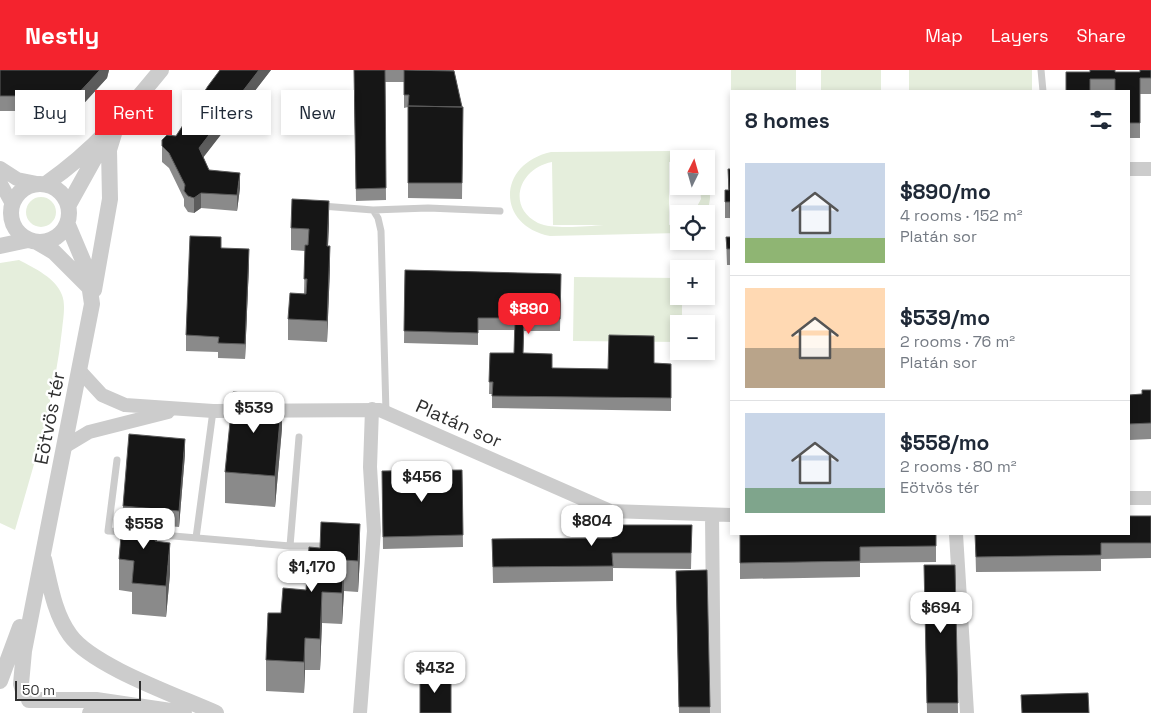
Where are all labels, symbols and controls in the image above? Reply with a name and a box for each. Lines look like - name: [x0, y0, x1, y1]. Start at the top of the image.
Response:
- text: Nestly: [25, 20, 99, 51]
- text: Map: [925, 24, 963, 47]
- text: Layers: [991, 24, 1048, 47]
- text: Share: [1076, 24, 1126, 47]
- chip: Buy: [15, 90, 85, 135]
- chip: Rent: [95, 90, 172, 135]
- chip: Filters: [182, 90, 271, 135]
- chip: New: [281, 90, 354, 135]
- icon: filters: [1087, 106, 1115, 134]
- text: 8 homes: [745, 107, 830, 134]
- north arrow: [670, 150, 715, 195]
- map controls: [670, 150, 715, 360]
- text: $890/mo: [900, 178, 991, 205]
- icon: home: [785, 183, 845, 243]
- button: locate: [670, 205, 715, 250]
- text: 4 rooms · 152 m²: [900, 205, 1023, 226]
- text: Platán sor: [900, 226, 977, 247]
- button: +: [670, 260, 715, 305]
- pin: $890: [499, 292, 559, 335]
- text: $890: [509, 298, 549, 319]
- text: $539/mo: [900, 304, 990, 331]
- icon: home: [785, 308, 845, 368]
- button: −: [670, 315, 715, 360]
- text: 2 rooms · 76 m²: [900, 331, 1015, 352]
- text: Platán sor: [900, 352, 977, 373]
- street label: Eötvös tér: [28, 370, 71, 467]
- pin: $539: [224, 392, 284, 434]
- street label: Platán sor: [412, 393, 506, 453]
- text: $539: [235, 397, 273, 418]
- text: $558/mo: [900, 429, 989, 456]
- icon: home: [785, 433, 845, 493]
- text: 2 rooms · 80 m²: [900, 456, 1017, 477]
- pin: $456: [392, 460, 452, 503]
- text: $456: [402, 466, 442, 487]
- text: Eötvös tér: [900, 477, 979, 498]
- pin: $804: [562, 504, 622, 547]
- pin: $558: [114, 508, 174, 550]
- text: $804: [572, 510, 612, 531]
- text: $558: [125, 513, 163, 534]
- pin: $1,170: [271, 550, 353, 593]
- text: $1,170: [288, 556, 336, 577]
- pin: $694: [911, 592, 971, 634]
- text: $694: [921, 597, 961, 618]
- pin: $432: [405, 652, 465, 694]
- text: $432: [415, 657, 455, 678]
- scale bar: [15, 678, 141, 701]
- text: 50 m: [22, 681, 55, 699]

